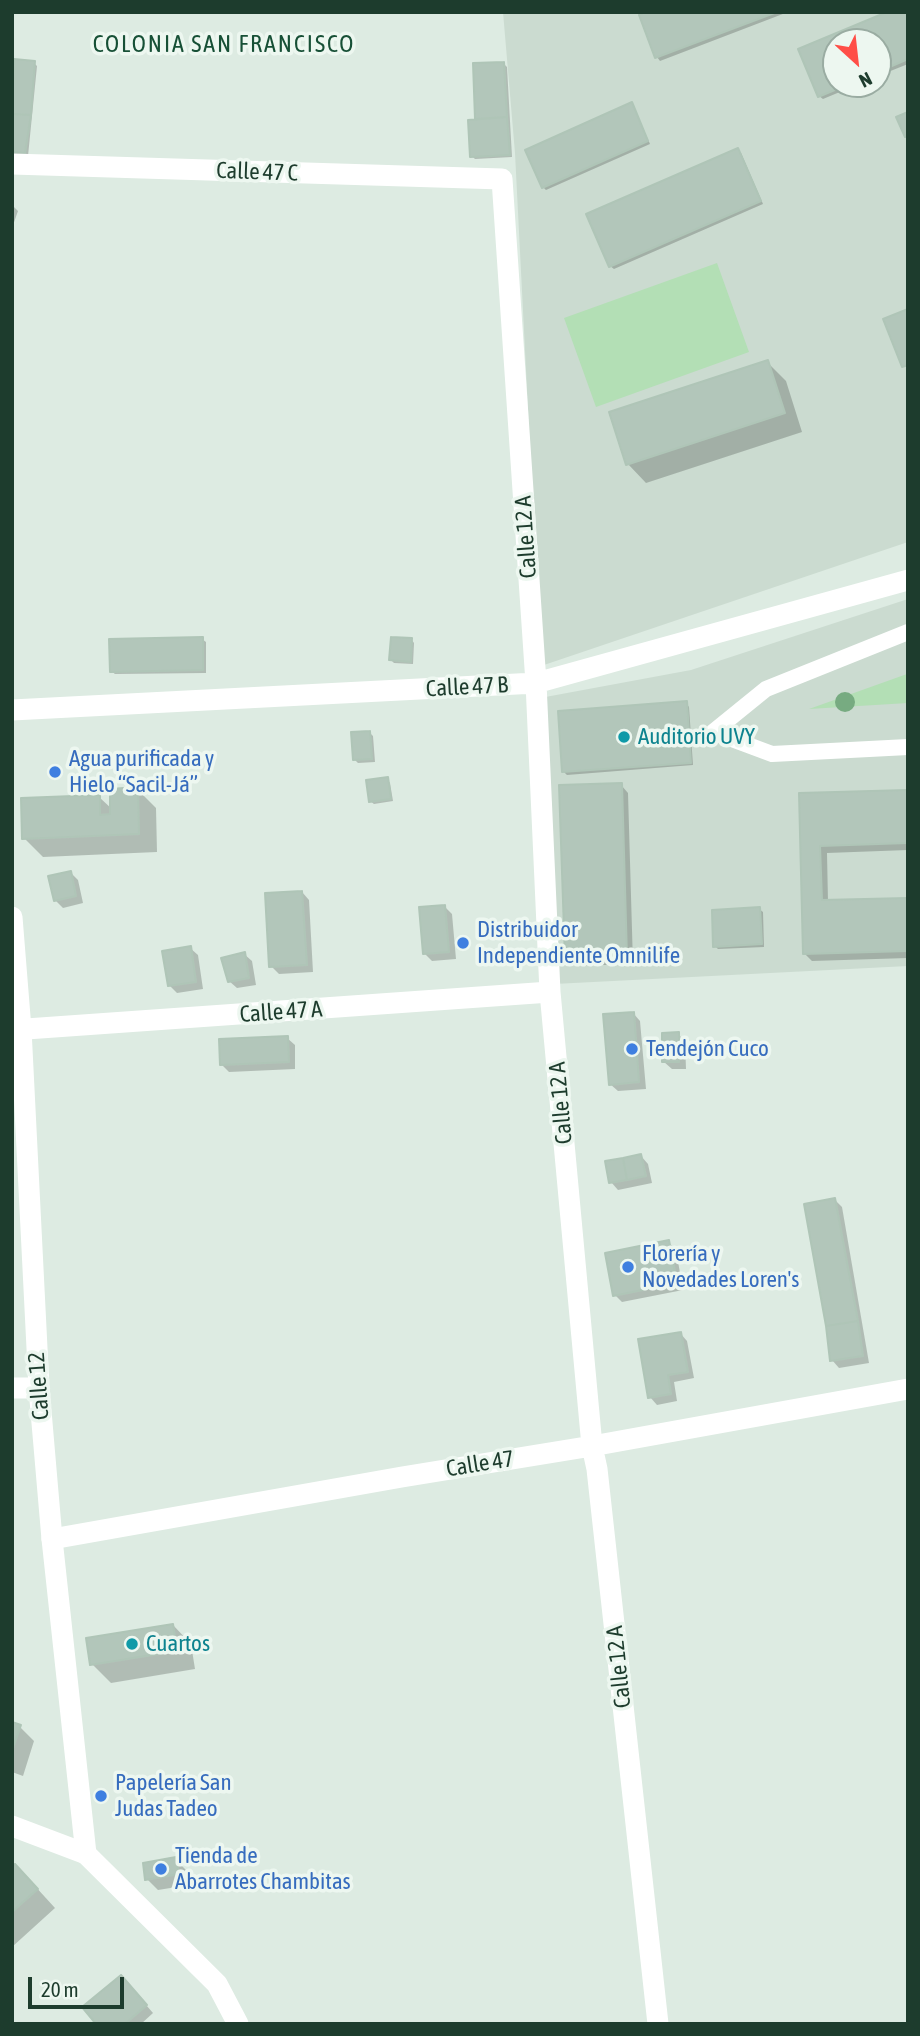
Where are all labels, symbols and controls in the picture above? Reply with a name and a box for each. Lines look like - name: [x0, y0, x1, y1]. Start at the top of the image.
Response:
- north arrow: [822, 28, 892, 98]
- district label: COLONIA SAN FRANCISCO: [95, 30, 353, 58]
- text: N: [856, 68, 876, 92]
- street label: Calle 47 C: [216, 157, 298, 187]
- street label: Calle 12 A: [509, 495, 543, 579]
- street label: Calle 47 B: [425, 671, 509, 703]
- place label: Auditorio UVY: [638, 723, 755, 751]
- marker: Auditorio UVY: [616, 729, 632, 745]
- place label: Agua purificada y Hielo “Sacil-Já”: [69, 745, 214, 799]
- marker: Agua purificada y Hielo “Sacil-Já”: [47, 764, 63, 780]
- place label: Distribuidor Independiente Omnilife: [477, 916, 680, 970]
- marker: Distribuidor Independiente Omnilife: [455, 935, 471, 951]
- street label: Calle 47 A: [239, 995, 323, 1029]
- place label: Tendejón Cuco: [646, 1035, 769, 1063]
- marker: Tendejón Cuco: [624, 1041, 640, 1057]
- street label: Calle 12 A: [544, 1061, 578, 1145]
- place label: Florería y Novedades Loren's: [642, 1240, 799, 1294]
- marker: Florería y Novedades Loren's: [620, 1259, 636, 1275]
- street label: Calle 12: [23, 1351, 55, 1421]
- street label: Calle 47: [444, 1445, 516, 1483]
- street label: Calle 12 A: [601, 1624, 637, 1710]
- place label: Cuartos: [146, 1630, 210, 1658]
- marker: Cuartos: [124, 1636, 140, 1652]
- place label: Papelería San Judas Tadeo: [115, 1769, 232, 1823]
- marker: Papelería San Judas Tadeo: [93, 1788, 109, 1804]
- place label: Tienda de Abarrotes Chambitas: [175, 1842, 351, 1896]
- marker: Tienda de Abarrotes Chambitas: [153, 1861, 169, 1877]
- scale bar: [32, 1962, 128, 2006]
- text: 20 m: [41, 1977, 79, 2001]

